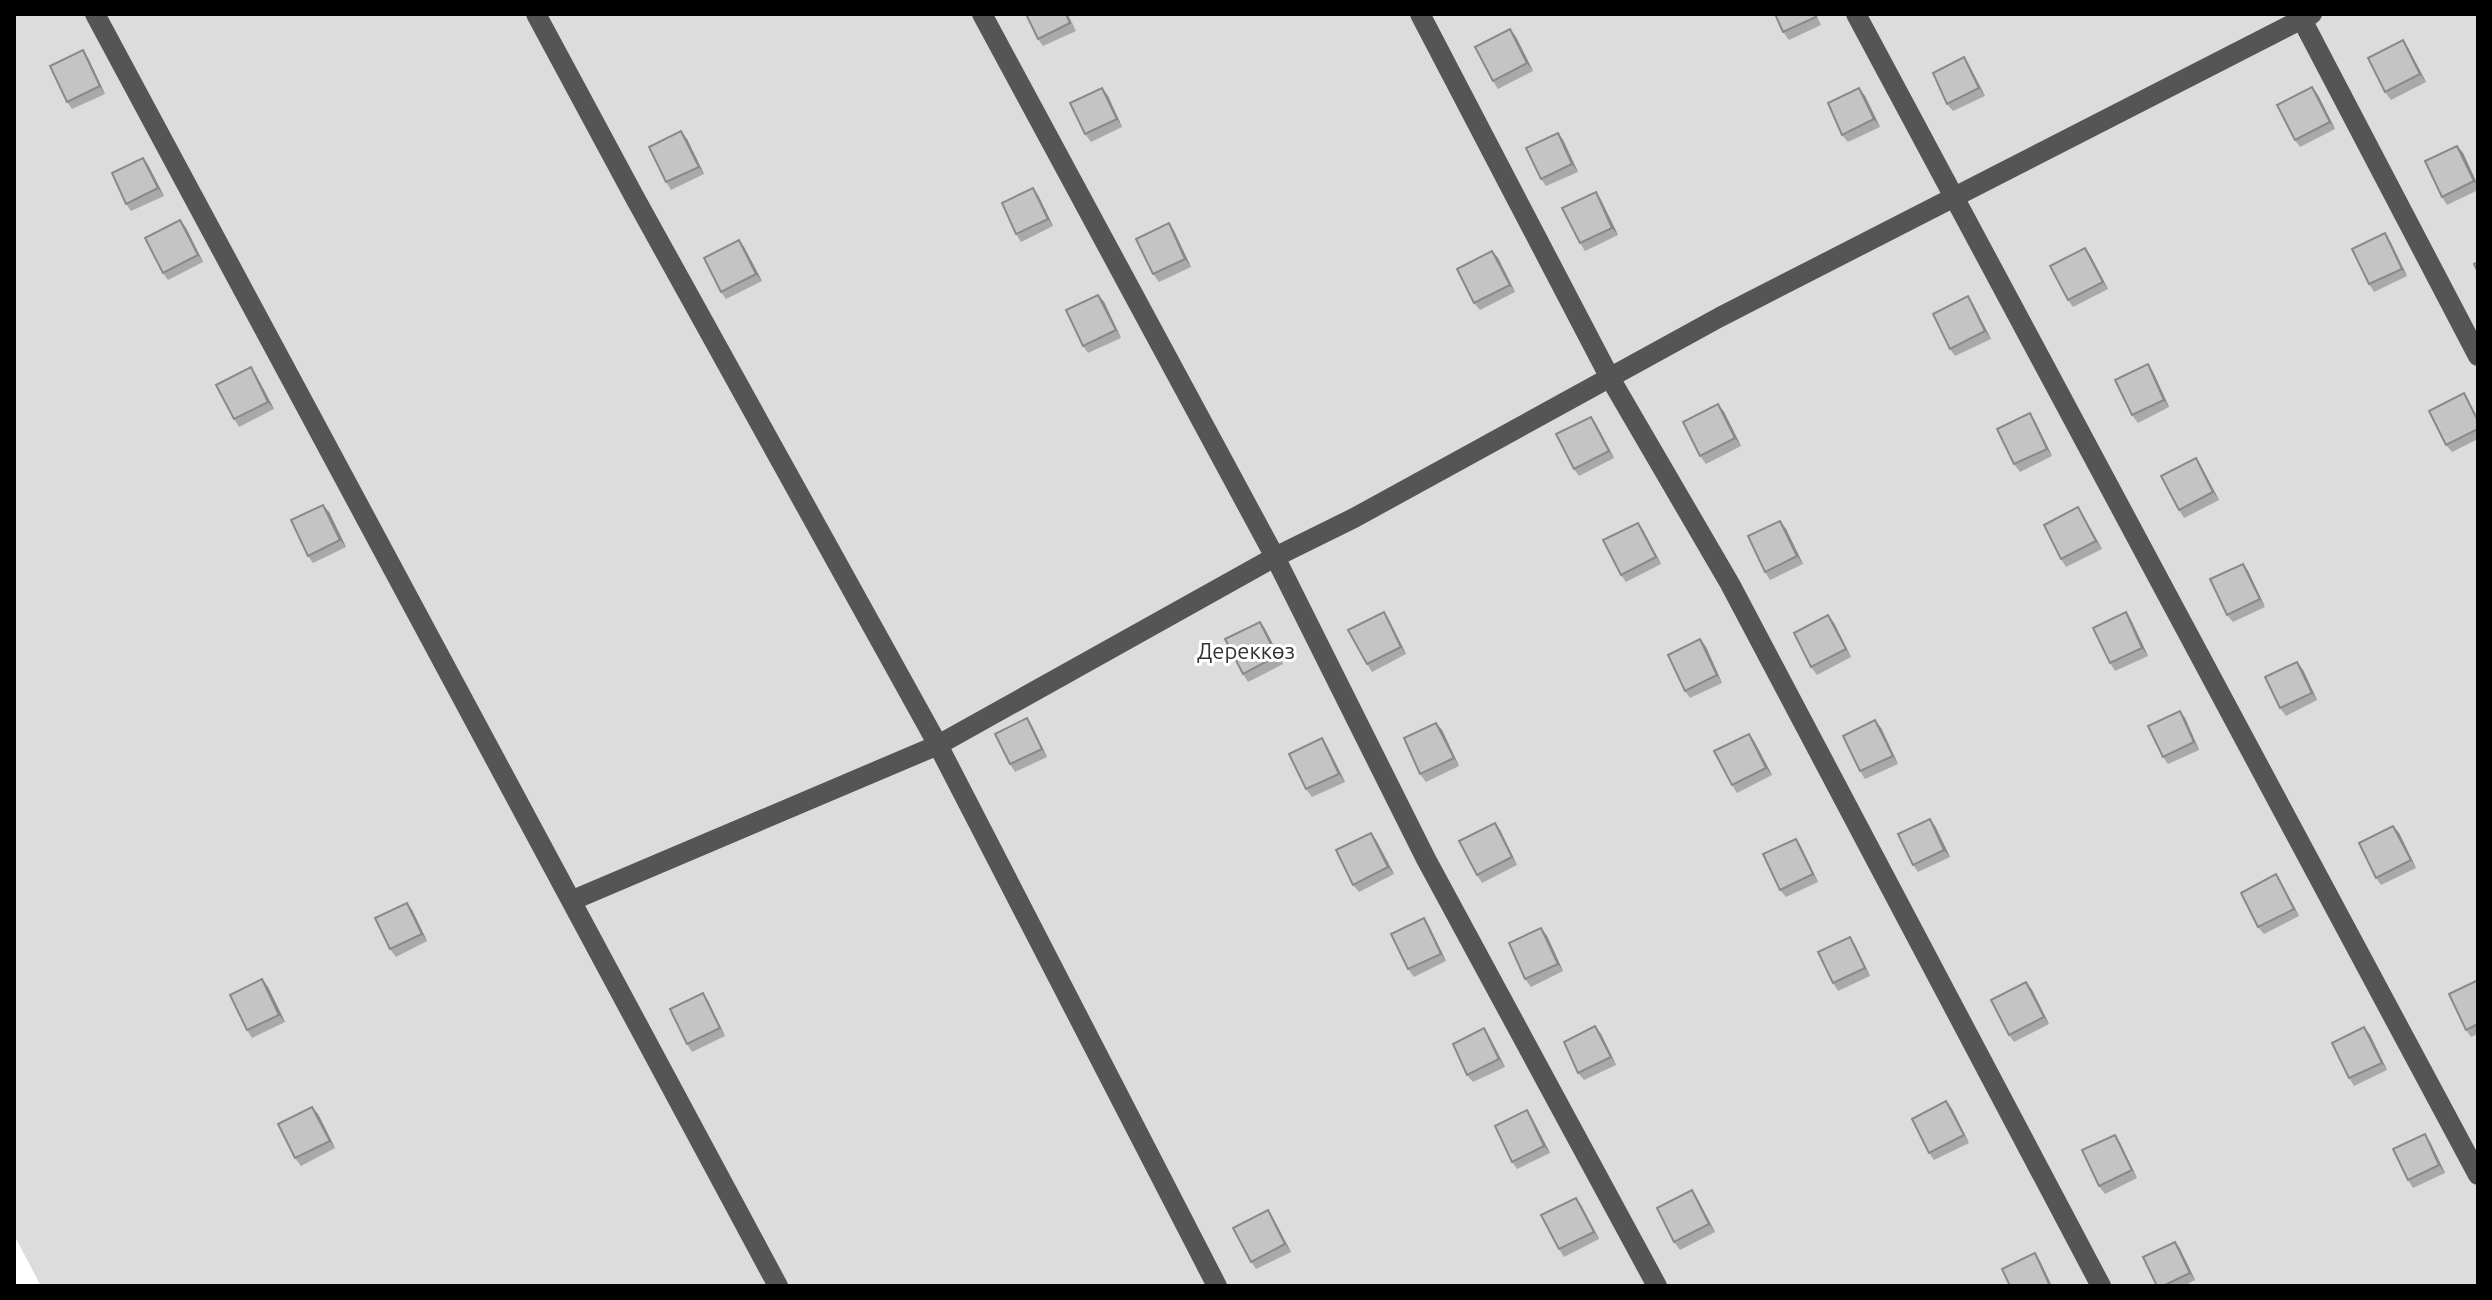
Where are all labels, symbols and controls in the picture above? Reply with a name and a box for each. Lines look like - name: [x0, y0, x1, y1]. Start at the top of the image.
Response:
- park label: Дереккөз: [1197, 638, 1295, 663]

